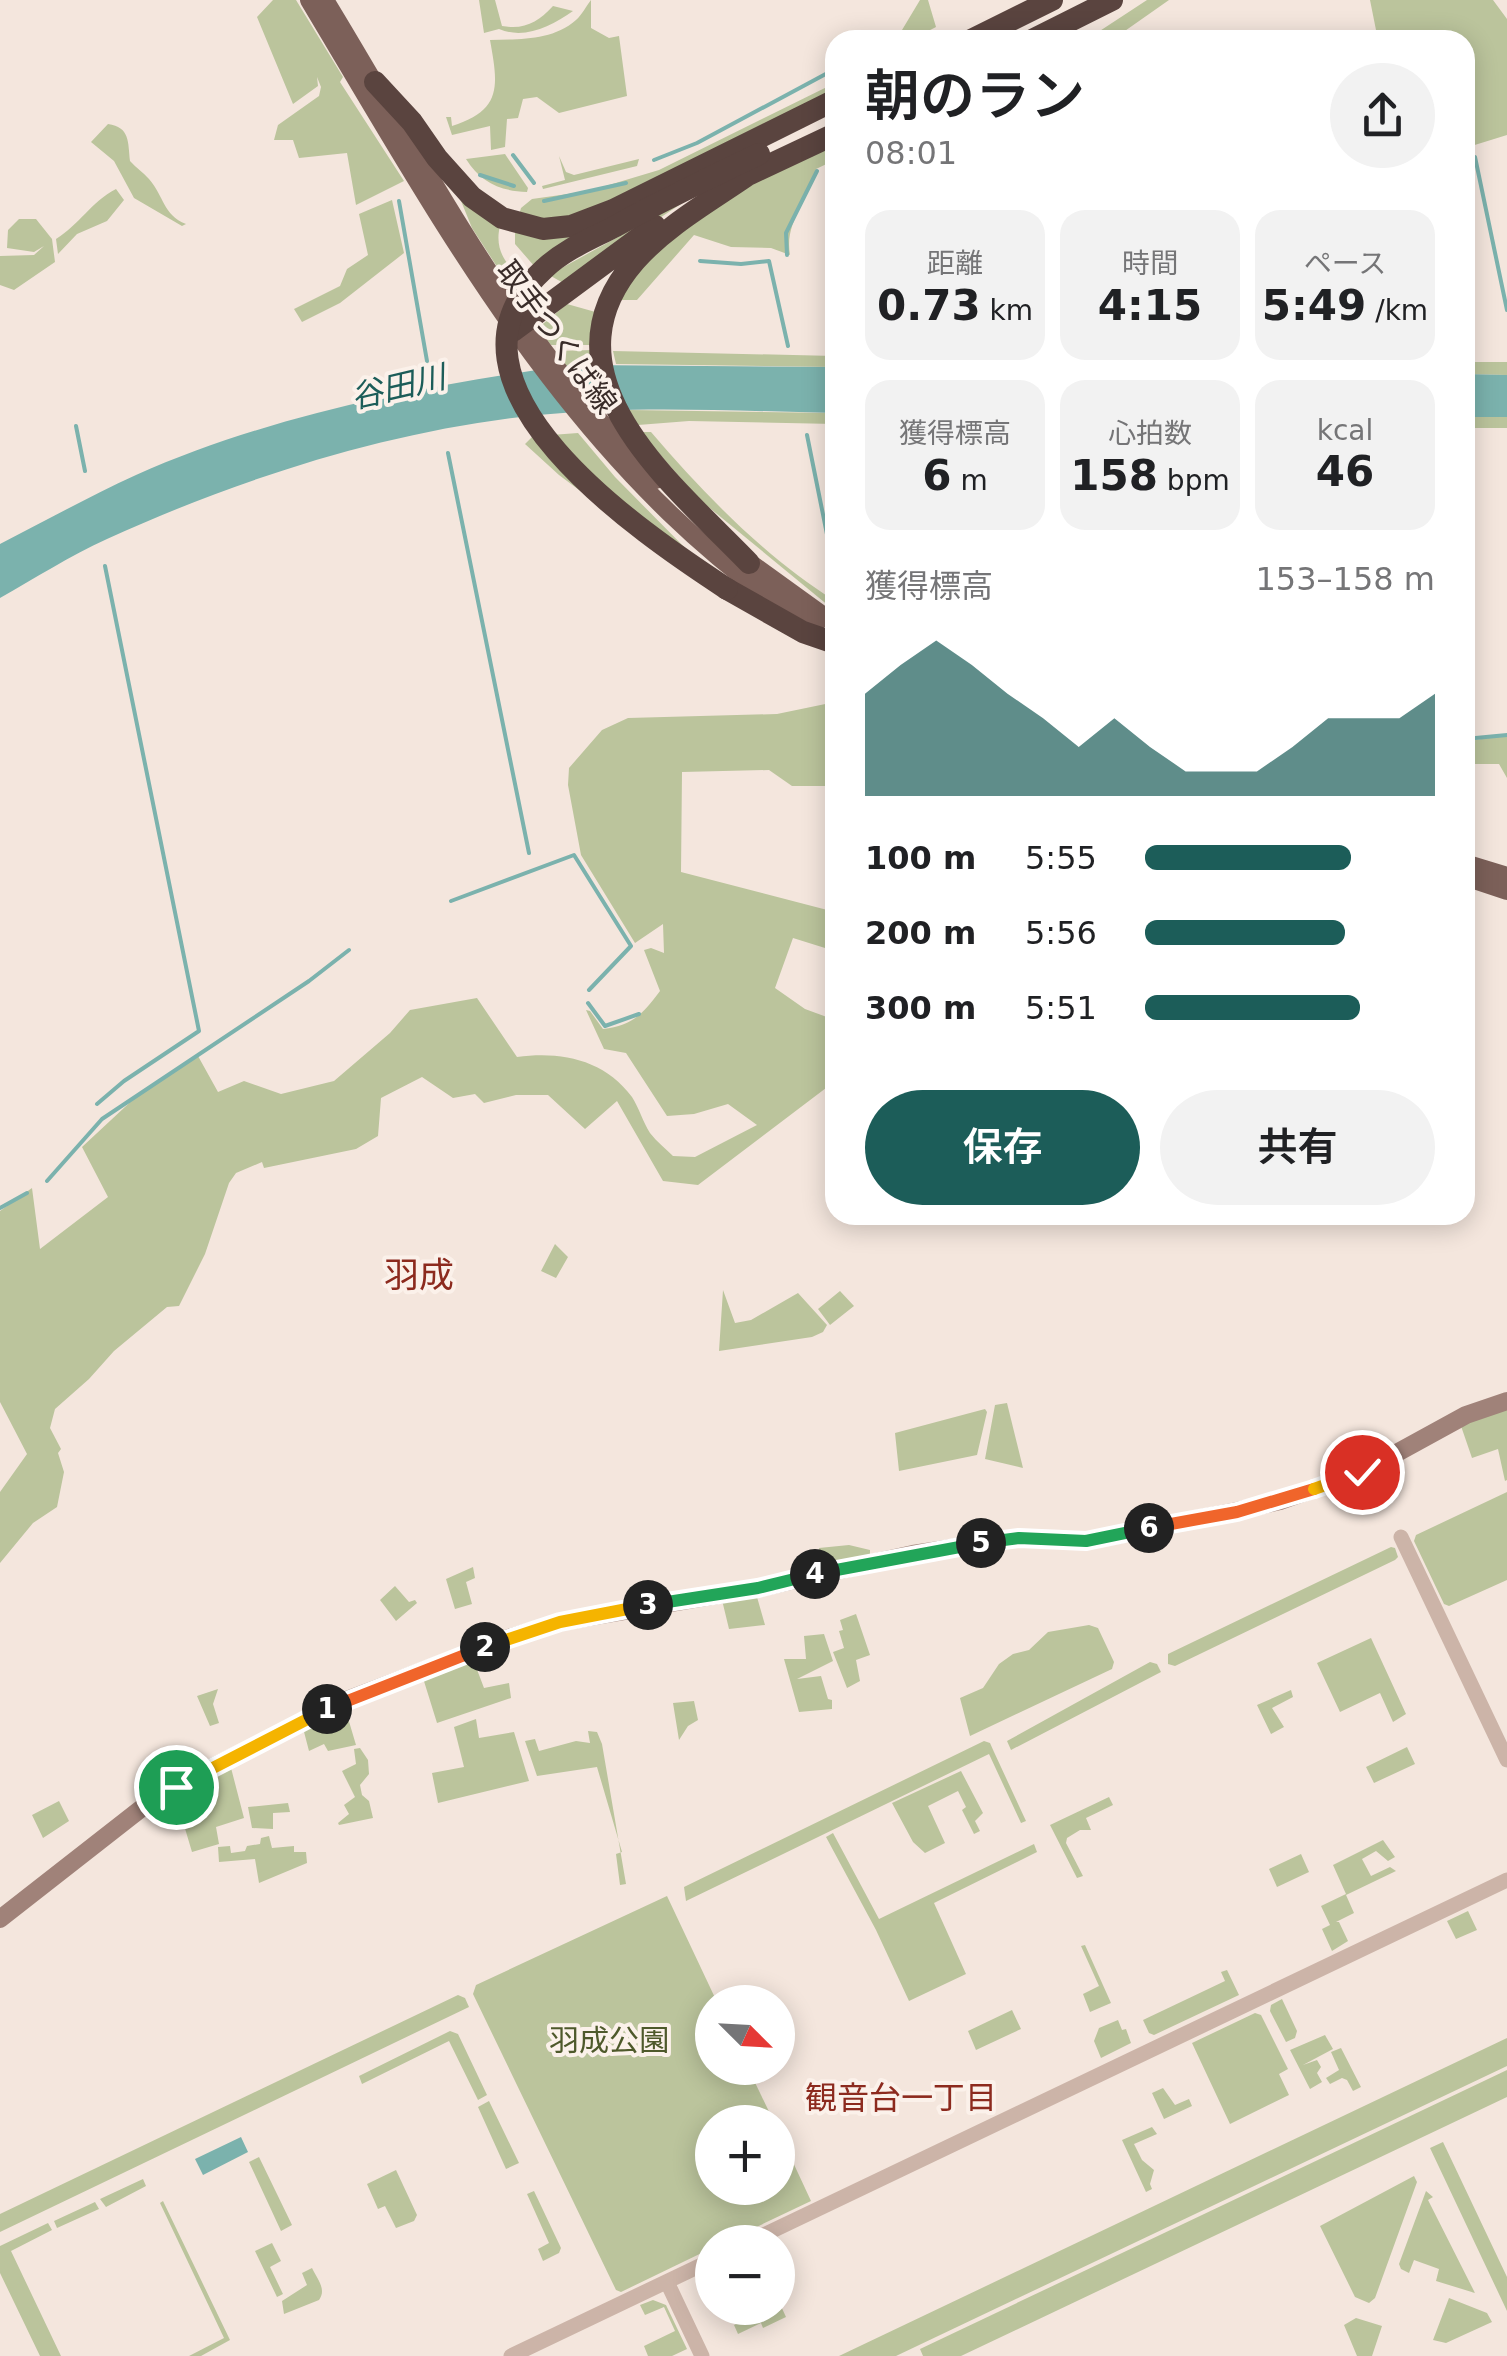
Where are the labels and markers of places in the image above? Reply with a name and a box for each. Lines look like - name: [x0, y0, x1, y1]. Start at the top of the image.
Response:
- pin: [1320, 1430, 1405, 1515]
- pin: 6: [1124, 1503, 1174, 1553]
- pin: 5: [956, 1518, 1006, 1568]
- pin: 4: [790, 1549, 840, 1599]
- pin: 3: [623, 1580, 673, 1630]
- pin: 2: [460, 1622, 510, 1672]
- pin: 1: [302, 1684, 352, 1734]
- pin: [134, 1745, 219, 1830]

